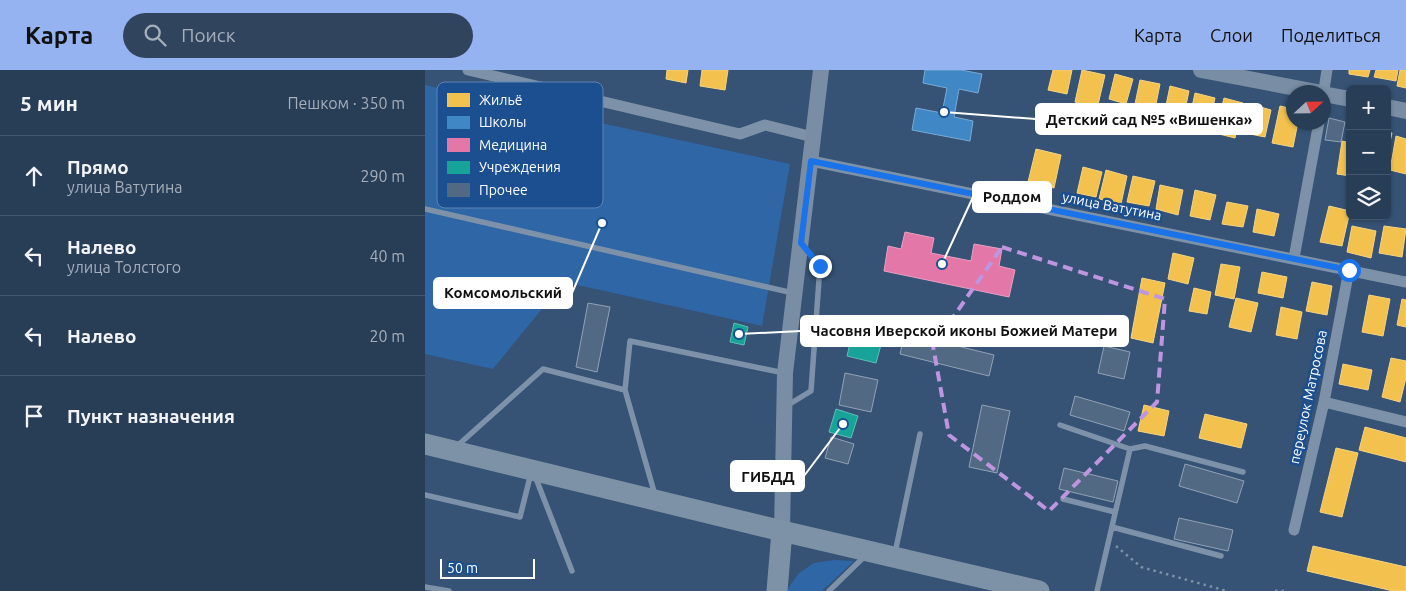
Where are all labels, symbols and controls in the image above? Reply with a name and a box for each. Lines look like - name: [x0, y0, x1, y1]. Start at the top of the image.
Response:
- search box: [123, 13, 473, 58]
- icon: search: [141, 21, 169, 49]
- text: Карта: [25, 22, 93, 49]
- text: Поиск: [181, 24, 235, 46]
- text: Карта: [1134, 25, 1182, 45]
- text: Слои: [1210, 25, 1253, 45]
- text: Поделиться: [1281, 25, 1381, 45]
- legend: [437, 82, 603, 208]
- north arrow: [1286, 85, 1331, 130]
- map controls: [1346, 85, 1391, 220]
- button: +: [1346, 85, 1391, 130]
- text: 5 мин: [20, 91, 78, 115]
- text: Жильё: [479, 92, 523, 108]
- text: Пешком · 350 m: [287, 94, 405, 112]
- callout: Детский сад №5 «Вишенка»: [1036, 104, 1262, 134]
- text: Детский сад №5 «Вишенка»: [1046, 111, 1253, 128]
- text: Школы: [479, 114, 526, 130]
- button: −: [1346, 130, 1391, 175]
- text: Медицина: [479, 137, 547, 153]
- text: Прямо: [67, 156, 129, 178]
- text: Учреждения: [479, 159, 561, 175]
- icon: ahead: [20, 162, 48, 190]
- text: 290 m: [360, 167, 405, 185]
- button: layers: [1346, 175, 1391, 220]
- text: улица Ватутина: [67, 178, 183, 196]
- text: Прочее: [479, 182, 528, 198]
- callout: Роддом: [973, 182, 1051, 212]
- text: Роддом: [983, 188, 1041, 205]
- street label: улица Ватутина: [1061, 189, 1163, 223]
- text: Налево: [67, 236, 136, 258]
- icon: left: [20, 242, 48, 270]
- text: 40 m: [369, 247, 405, 265]
- route end: [809, 255, 832, 278]
- text: улица Толстого: [67, 258, 181, 276]
- route start: [1338, 259, 1361, 282]
- callout: Комсомольский: [434, 278, 572, 308]
- text: Комсомольский: [444, 284, 562, 301]
- callout: Часовня Иверской иконы Божией Матери: [801, 316, 1128, 346]
- icon: left: [20, 322, 48, 350]
- text: Часовня Иверской иконы Божией Матери: [811, 322, 1117, 339]
- text: Налево: [67, 325, 136, 347]
- text: 20 m: [369, 327, 405, 345]
- street label: переулок Матросова: [1286, 329, 1330, 465]
- icon: arrive: [20, 402, 48, 430]
- text: Пункт назначения: [67, 405, 235, 427]
- callout: ГИБДД: [731, 461, 804, 491]
- text: ГИБДД: [741, 468, 795, 485]
- scale bar: [440, 556, 535, 579]
- text: 50 m: [447, 560, 478, 576]

